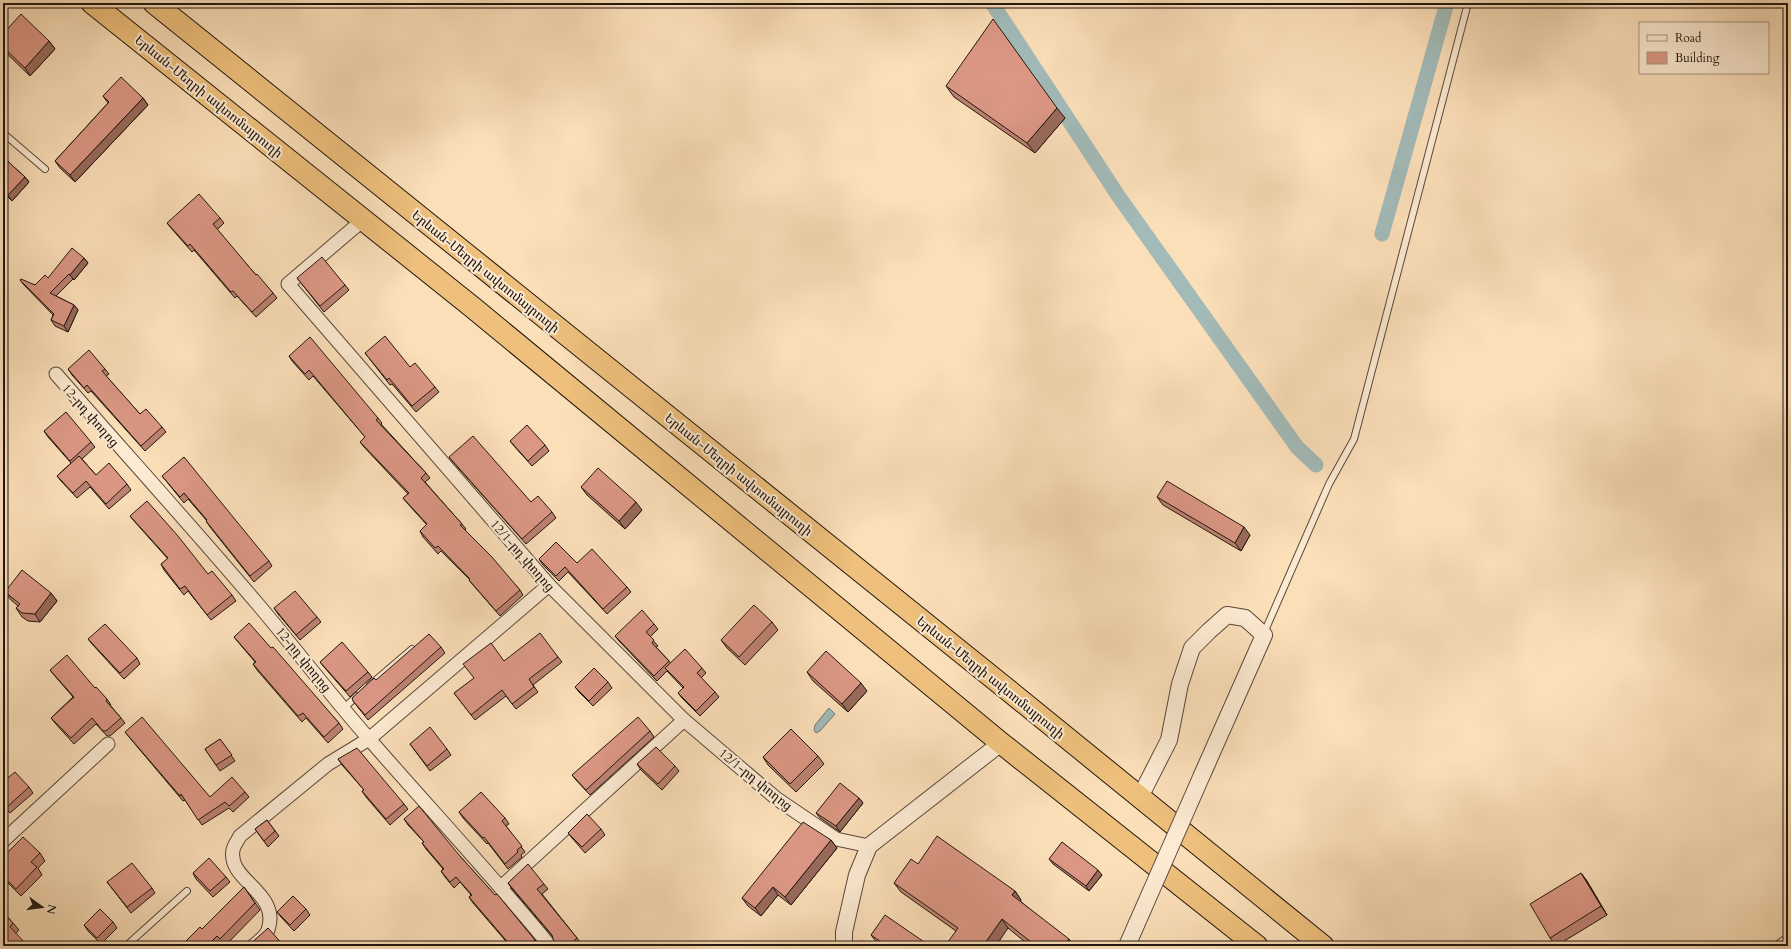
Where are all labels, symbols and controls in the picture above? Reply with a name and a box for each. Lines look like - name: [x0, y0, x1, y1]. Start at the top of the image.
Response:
- legend: [1639, 22, 1769, 74]
- text: Road: [1675, 30, 1702, 46]
- street label: Երևան-Մեղրի ավտոմայրուղի: [131, 31, 287, 163]
- text: Building: [1675, 50, 1720, 66]
- street label: Երևան-Մեղրի ավտոմայրուղի: [408, 206, 564, 338]
- street label: 12-րդ փողոց: [58, 380, 123, 451]
- street label: Երևան-Մեղրի ավտոմայրուղի: [661, 409, 817, 541]
- street label: 12/1-րդ փողոց: [486, 516, 559, 596]
- street label: Երևան-Մեղրի ավտոմայրուղի: [913, 612, 1069, 744]
- street label: 12-րդ փողոց: [271, 623, 335, 696]
- street label: 12/1-րդ փողոց: [715, 744, 796, 815]
- north arrow: [22, 887, 62, 927]
- text: N: [43, 903, 60, 916]

